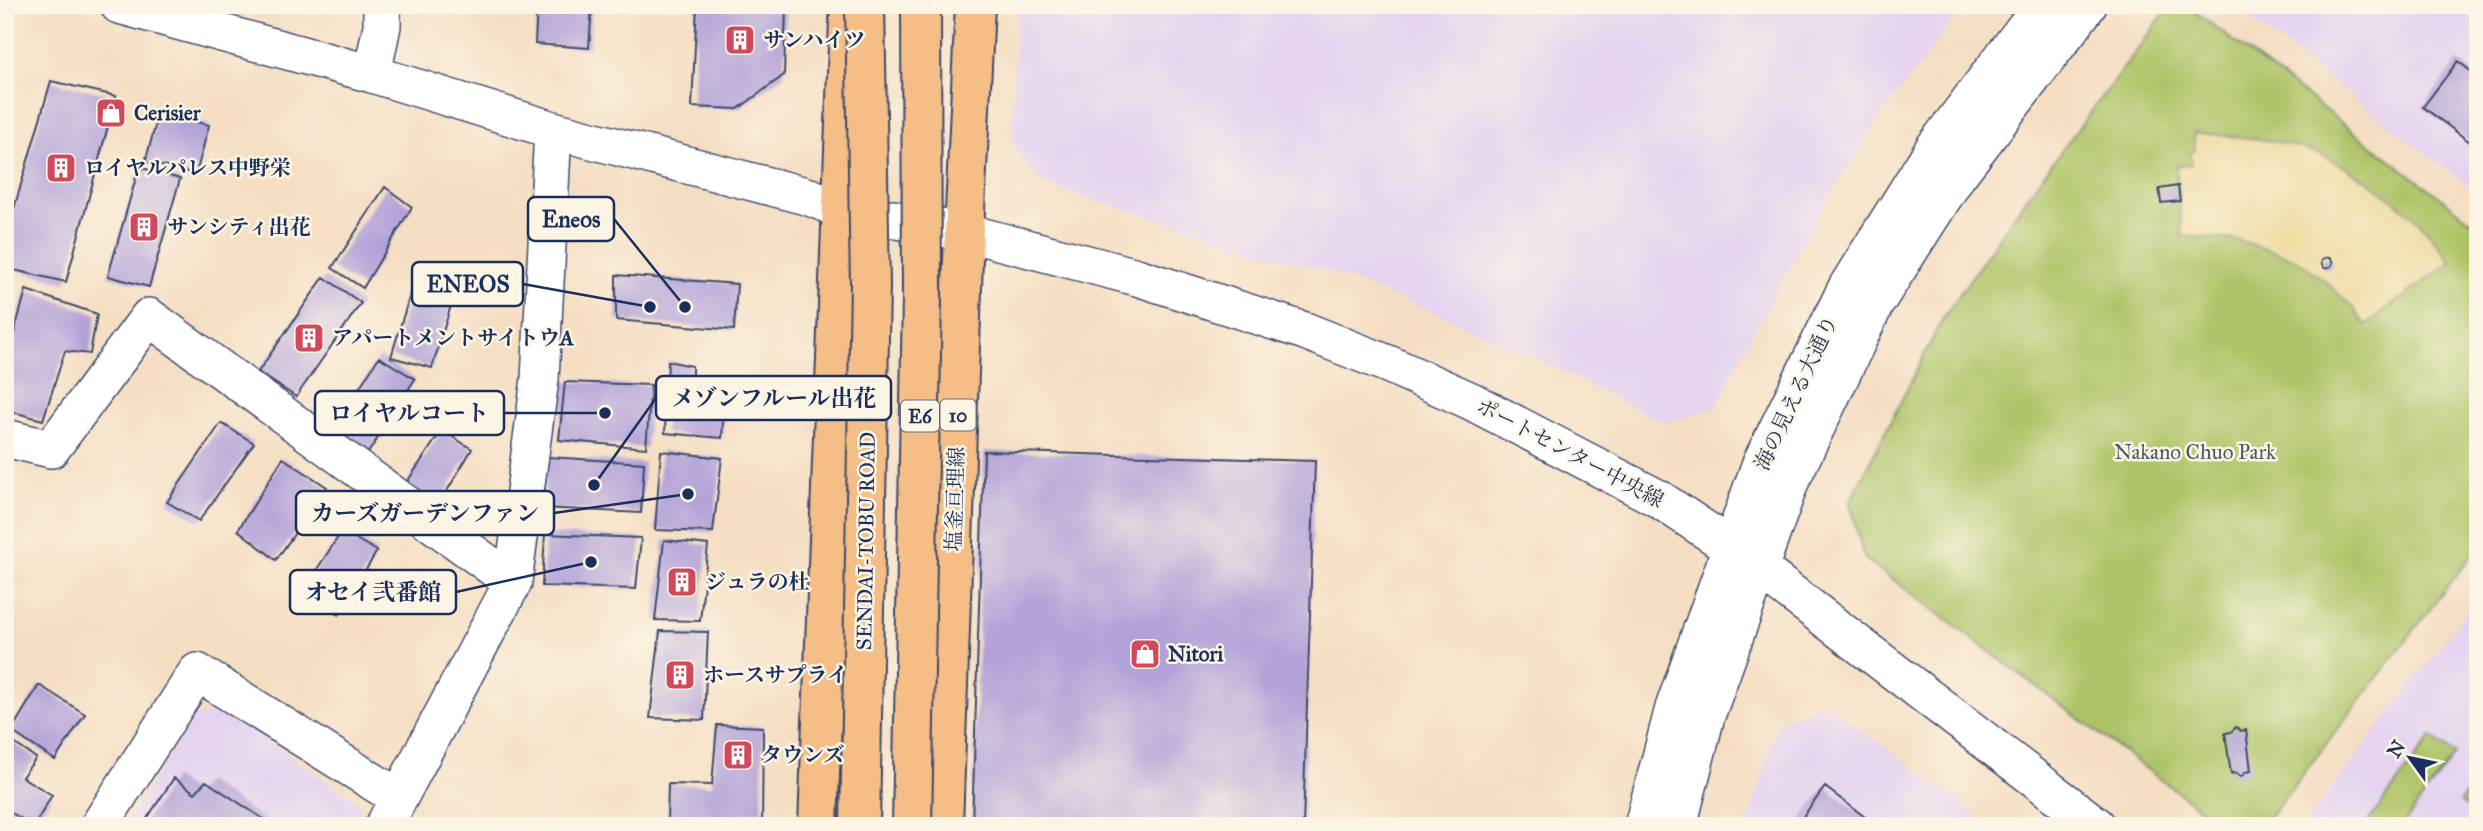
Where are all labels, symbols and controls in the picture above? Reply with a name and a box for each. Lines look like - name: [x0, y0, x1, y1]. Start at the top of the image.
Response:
- building icon: サンハイツ: [723, 23, 757, 57]
- place label: サンハイツ: [763, 27, 865, 53]
- shop icon: Cerisier: [94, 96, 128, 130]
- place label: Cerisier: [134, 100, 202, 126]
- building icon: ロイヤルパレス中野栄: [44, 151, 78, 185]
- place label: ロイヤルパレス中野栄: [84, 155, 291, 181]
- callout: Eneos: [528, 197, 614, 241]
- text: Eneos: [542, 205, 601, 233]
- building icon: サンシティ出花: [127, 210, 161, 244]
- place label: サンシティ出花: [167, 214, 311, 240]
- callout: ENEOS: [412, 262, 523, 306]
- text: ENEOS: [426, 270, 510, 298]
- street label: 海の見える大通り: [1749, 311, 1843, 475]
- building icon: アパートメントサイトウA: [292, 321, 326, 355]
- place label: アパートメントサイトウA: [332, 325, 575, 351]
- callout: メゾンフルール出花: [656, 376, 891, 420]
- text: メゾンフルール出花: [672, 384, 876, 412]
- callout: ロイヤルコート: [315, 391, 504, 435]
- street label: ポートセンター中央線: [1472, 393, 1668, 513]
- text: ロイヤルコート: [329, 399, 489, 427]
- road number: E6: [901, 400, 939, 432]
- road number: 10: [940, 400, 976, 430]
- street label: SENDAI-TOBU ROAD: [851, 431, 881, 651]
- park label: Nakano Chuo Park: [2114, 439, 2276, 465]
- street label: 塩釜亘理線: [940, 446, 970, 552]
- callout: カーズガーデンファン: [296, 491, 554, 535]
- text: カーズガーデンファン: [311, 499, 539, 527]
- building icon: ジュラの杜: [665, 565, 699, 599]
- place label: ジュラの杜: [705, 569, 810, 595]
- callout: オセイ弐番館: [290, 570, 456, 614]
- text: オセイ弐番館: [305, 578, 441, 606]
- shop icon: Nitori: [1128, 637, 1162, 671]
- place label: Nitori: [1168, 641, 1223, 667]
- building icon: ホースサプライ: [663, 658, 697, 692]
- place label: ホースサプライ: [703, 662, 848, 688]
- north arrow: [2374, 722, 2444, 792]
- text: N: [2382, 736, 2410, 762]
- building icon: タウンズ: [721, 738, 755, 772]
- place label: タウンズ: [761, 742, 844, 768]

